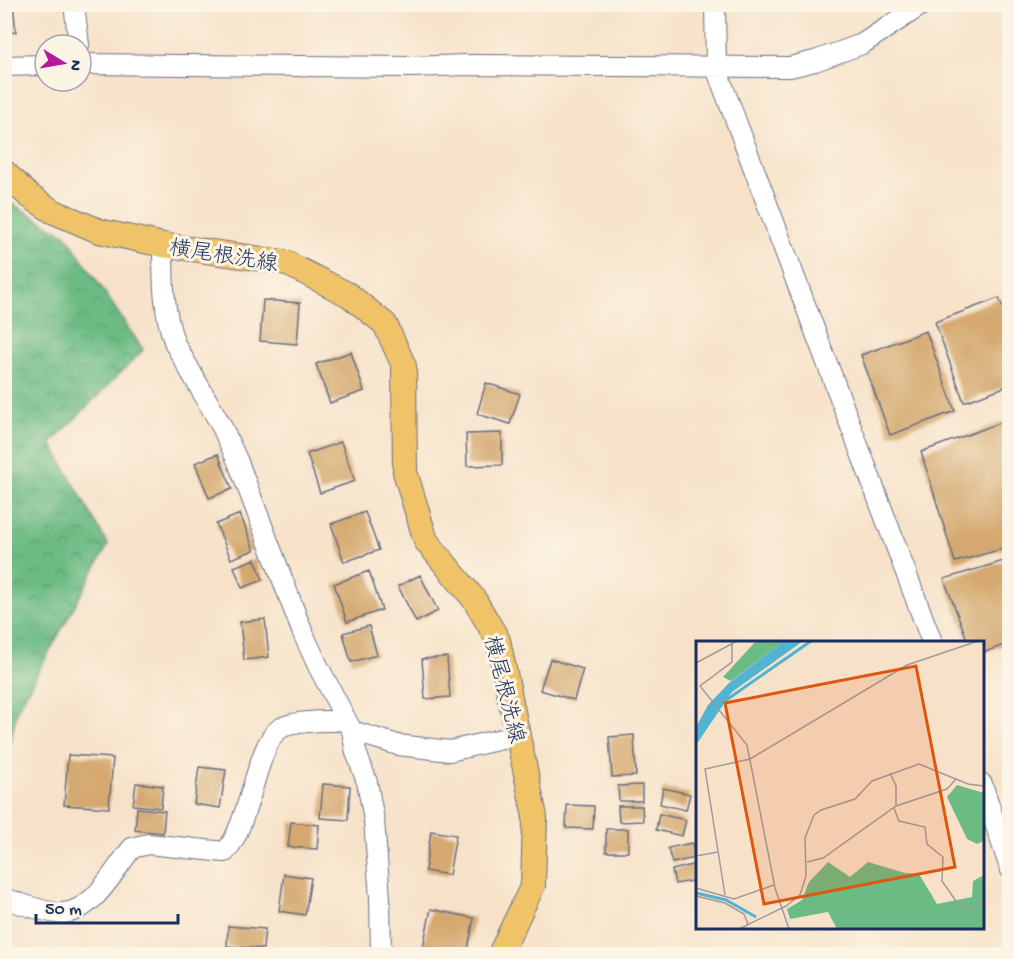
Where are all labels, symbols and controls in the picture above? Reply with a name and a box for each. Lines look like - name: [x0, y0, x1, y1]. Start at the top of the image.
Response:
- north arrow: [33, 33, 93, 93]
- text: N: [64, 58, 85, 73]
- street label: 横尾根洗線: [167, 236, 280, 279]
- street label: 横尾根洗線: [476, 633, 529, 746]
- inset map: [696, 641, 984, 929]
- scale bar: [36, 887, 178, 925]
- text: 50 m: [45, 900, 82, 921]

